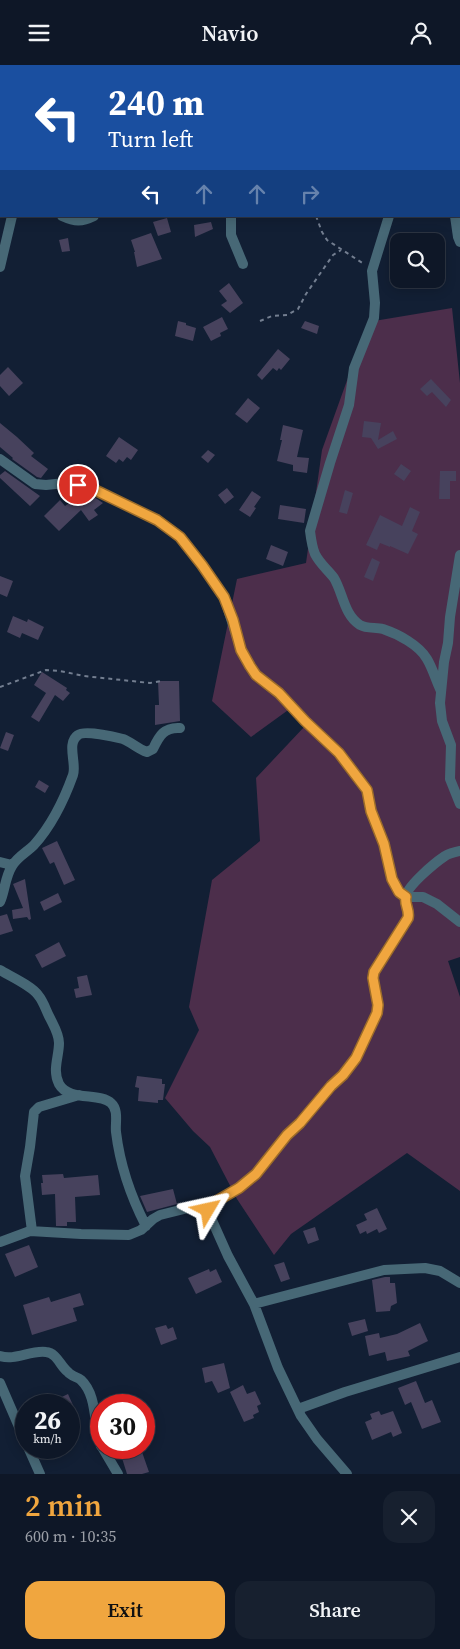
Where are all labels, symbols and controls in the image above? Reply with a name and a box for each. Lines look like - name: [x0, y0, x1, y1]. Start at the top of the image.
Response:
- text: Navio: [202, 18, 258, 48]
- icon: menu: [25, 19, 53, 47]
- icon: person: [407, 19, 435, 47]
- text: 240 m: [108, 79, 204, 127]
- icon: left: [25, 85, 90, 150]
- text: Turn left: [108, 124, 193, 154]
- icon: left: [137, 180, 165, 208]
- icon: ahead: [190, 180, 218, 208]
- icon: ahead: [243, 180, 271, 208]
- icon: right: [296, 180, 324, 208]
- map controls: [390, 233, 445, 288]
- button: search: [390, 233, 445, 288]
- pin: [57, 464, 99, 506]
- icon: arrive: [64, 471, 92, 499]
- position arrow: [181, 1183, 233, 1235]
- speed limit sign: 30: [90, 1394, 155, 1459]
- text: 26: [34, 1403, 61, 1437]
- text: km/h: [33, 1431, 62, 1447]
- text: 2 min: [25, 1485, 102, 1526]
- button: close: [383, 1491, 435, 1543]
- text: 600 m · 10:35: [25, 1525, 116, 1547]
- button: Exit: [25, 1581, 225, 1639]
- button: Share: [235, 1581, 435, 1639]

